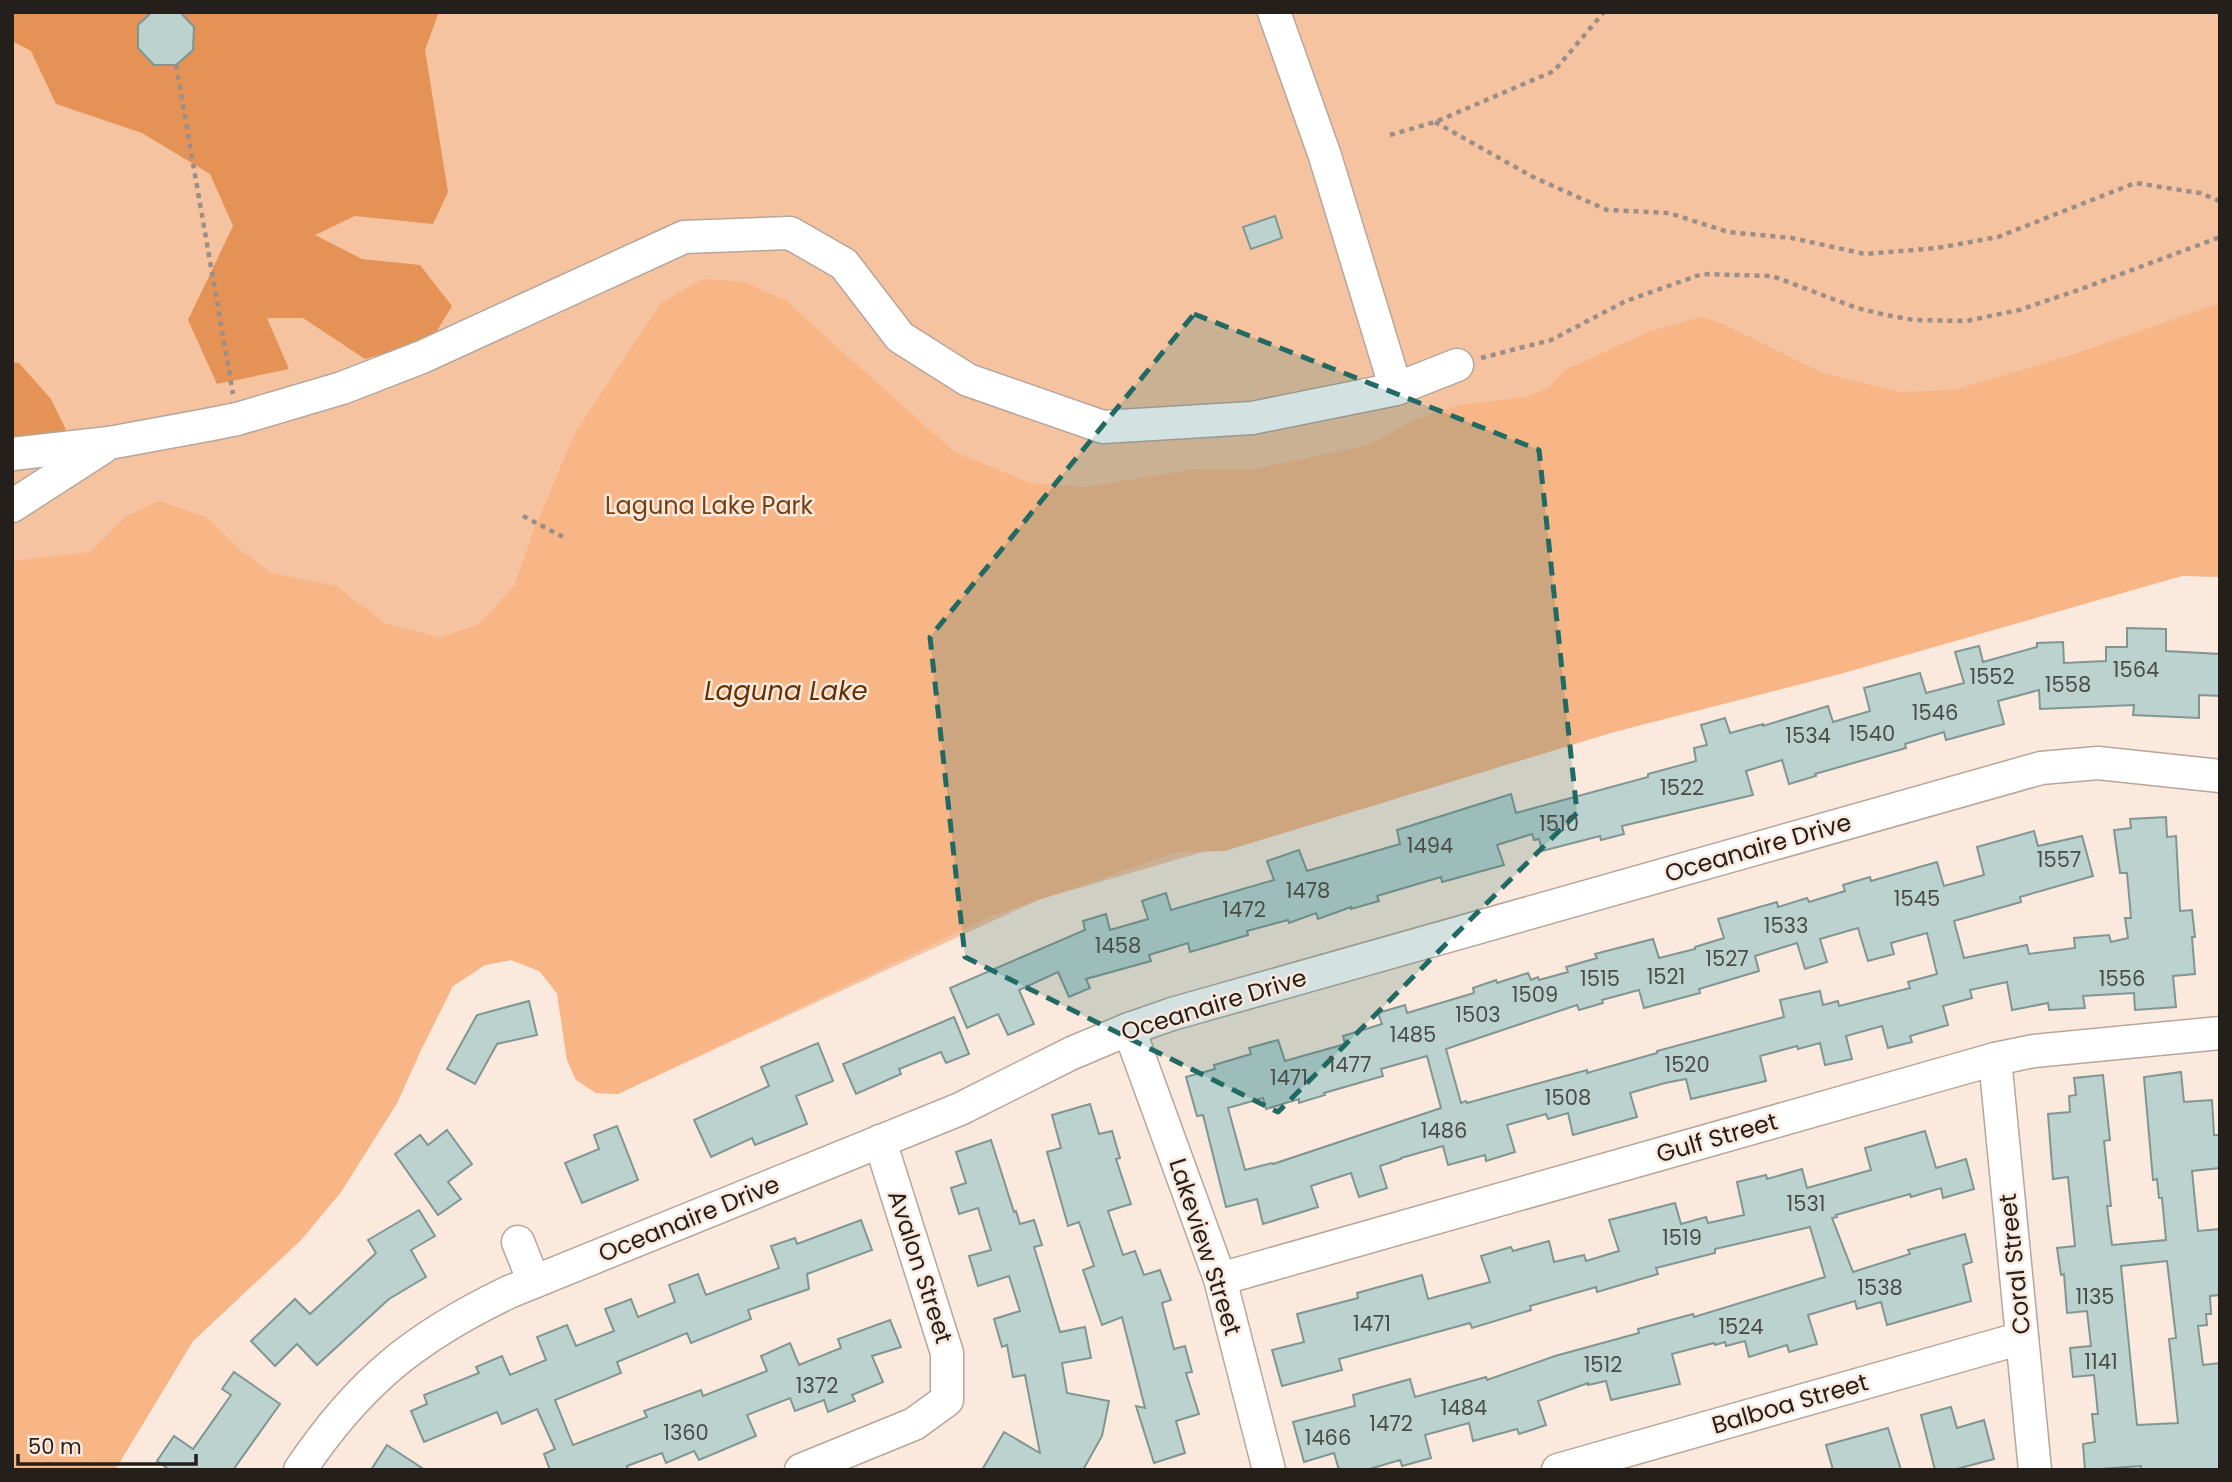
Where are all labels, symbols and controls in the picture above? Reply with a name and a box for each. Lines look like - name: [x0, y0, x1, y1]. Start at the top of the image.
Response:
- park label: Laguna Lake Park: [605, 489, 814, 522]
- house number: 1564: [2113, 655, 2159, 684]
- house number: 1552: [1969, 662, 2015, 691]
- house number: 1558: [2045, 670, 2091, 699]
- water label: Laguna Lake: [704, 673, 868, 709]
- house number: 1546: [1912, 698, 1958, 727]
- house number: 1540: [1849, 719, 1895, 748]
- house number: 1534: [1785, 721, 1831, 750]
- house number: 1522: [1660, 773, 1704, 802]
- street label: Oceanaire Drive: [1661, 805, 1855, 890]
- house number: 1510: [1539, 809, 1579, 838]
- house number: 1494: [1407, 831, 1453, 860]
- house number: 1557: [2037, 845, 2081, 874]
- house number: 1478: [1286, 876, 1330, 905]
- house number: 1545: [1894, 884, 1940, 913]
- house number: 1472: [1222, 895, 1266, 924]
- house number: 1533: [1764, 911, 1808, 940]
- house number: 1458: [1095, 931, 1141, 960]
- house number: 1527: [1705, 944, 1749, 973]
- street label: Oceanaire Drive: [1117, 961, 1311, 1048]
- house number: 1521: [1647, 962, 1685, 991]
- house number: 1515: [1580, 964, 1620, 993]
- house number: 1556: [2099, 964, 2145, 993]
- house number: 1509: [1512, 980, 1558, 1009]
- house number: 1503: [1455, 1000, 1501, 1029]
- house number: 1485: [1390, 1020, 1436, 1049]
- house number: 1477: [1329, 1050, 1371, 1079]
- house number: 1520: [1664, 1050, 1710, 1079]
- house number: 1471: [1270, 1063, 1308, 1092]
- house number: 1508: [1545, 1083, 1591, 1112]
- street label: Gulf Street: [1652, 1104, 1781, 1171]
- house number: 1486: [1421, 1116, 1467, 1145]
- street label: Lakeview Street: [1161, 1154, 1250, 1340]
- street label: Oceanaire Drive: [593, 1167, 784, 1270]
- street label: Avalon Street: [880, 1186, 961, 1348]
- house number: 1531: [1787, 1189, 1826, 1218]
- street label: Coral Street: [1991, 1192, 2038, 1336]
- house number: 1519: [1662, 1223, 1702, 1252]
- house number: 1538: [1857, 1273, 1903, 1302]
- house number: 1135: [2076, 1282, 2115, 1311]
- house number: 1471: [1353, 1309, 1391, 1338]
- house number: 1524: [1718, 1312, 1764, 1341]
- house number: 1141: [2084, 1347, 2118, 1376]
- house number: 1512: [1584, 1350, 1622, 1379]
- street label: Balboa Street: [1708, 1365, 1872, 1442]
- house number: 1372: [796, 1371, 838, 1400]
- house number: 1484: [1441, 1393, 1487, 1422]
- house number: 1472: [1369, 1409, 1413, 1438]
- house number: 1360: [663, 1418, 709, 1447]
- scale bar: [18, 1422, 196, 1466]
- house number: 1466: [1305, 1423, 1351, 1452]
- text: 50 m: [28, 1432, 82, 1461]

